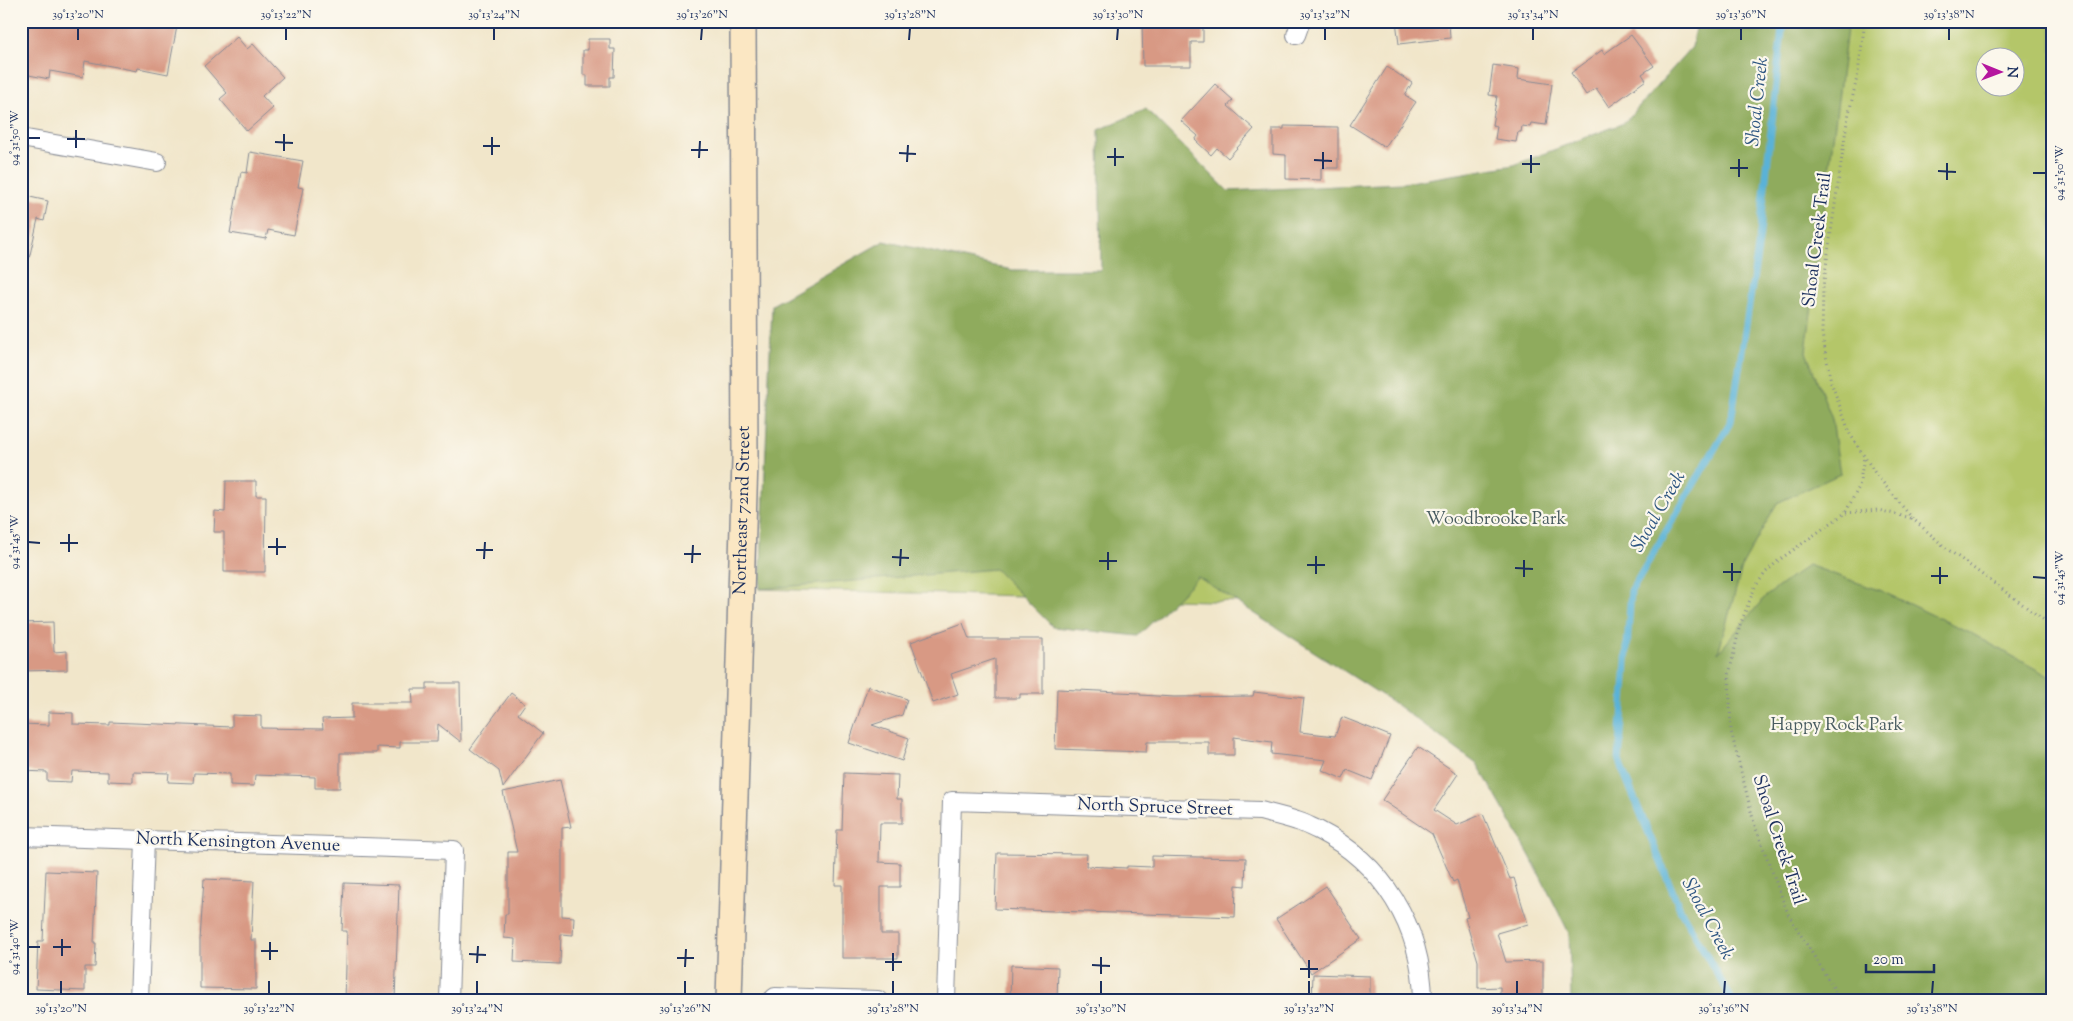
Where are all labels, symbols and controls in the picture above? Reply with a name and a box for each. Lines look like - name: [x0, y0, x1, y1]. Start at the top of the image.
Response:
- text: 39°13'20"N: [52, 6, 104, 24]
- text: 39°13'22"N: [260, 6, 312, 24]
- text: 39°13'24"N: [468, 6, 520, 24]
- text: 39°13'26"N: [676, 6, 728, 24]
- text: 39°13'28"N: [884, 6, 936, 24]
- text: 39°13'30"N: [1093, 6, 1144, 24]
- text: 39°13'32"N: [1300, 6, 1351, 24]
- text: 39°13'34"N: [1508, 6, 1559, 24]
- text: 39°13'36"N: [1716, 6, 1767, 24]
- text: 39°13'38"N: [1923, 6, 1975, 24]
- north arrow: [1976, 48, 2026, 98]
- water label: Shoal Creek: [1740, 56, 1776, 148]
- text: N: [2001, 66, 2021, 78]
- text: 94°31'50"W: [6, 110, 24, 166]
- text: 94°31'50"W: [2051, 145, 2069, 201]
- street label: Shoal Creek Trail: [1797, 171, 1839, 309]
- street label: Northeast 72nd Street: [728, 426, 758, 595]
- water label: Shoal Creek: [1625, 466, 1693, 557]
- park label: Woodbrooke Park: [1426, 507, 1566, 533]
- text: 94°31'45"W: [6, 514, 24, 569]
- text: 94°31'45"W: [2051, 550, 2069, 605]
- park label: Happy Rock Park: [1771, 713, 1904, 739]
- street label: Shoal Creek Trail: [1745, 771, 1811, 909]
- street label: North Spruce Street: [1077, 792, 1233, 824]
- street label: North Kensington Avenue: [135, 826, 341, 860]
- water label: Shoal Creek: [1674, 873, 1740, 965]
- text: 94°31'40"W: [6, 918, 24, 975]
- scale bar: [1866, 941, 1933, 973]
- text: 20 m: [1873, 950, 1904, 971]
- text: 39°13'20"N: [35, 1000, 87, 1018]
- text: 39°13'22"N: [243, 1000, 295, 1018]
- text: 39°13'24"N: [451, 1000, 503, 1018]
- text: 39°13'26"N: [659, 1000, 711, 1018]
- text: 39°13'28"N: [867, 1000, 919, 1018]
- text: 39°13'30"N: [1076, 1000, 1127, 1018]
- text: 39°13'32"N: [1284, 1000, 1335, 1018]
- text: 39°13'34"N: [1492, 1000, 1543, 1018]
- text: 39°13'36"N: [1699, 1000, 1750, 1018]
- text: 39°13'38"N: [1906, 1000, 1958, 1018]

